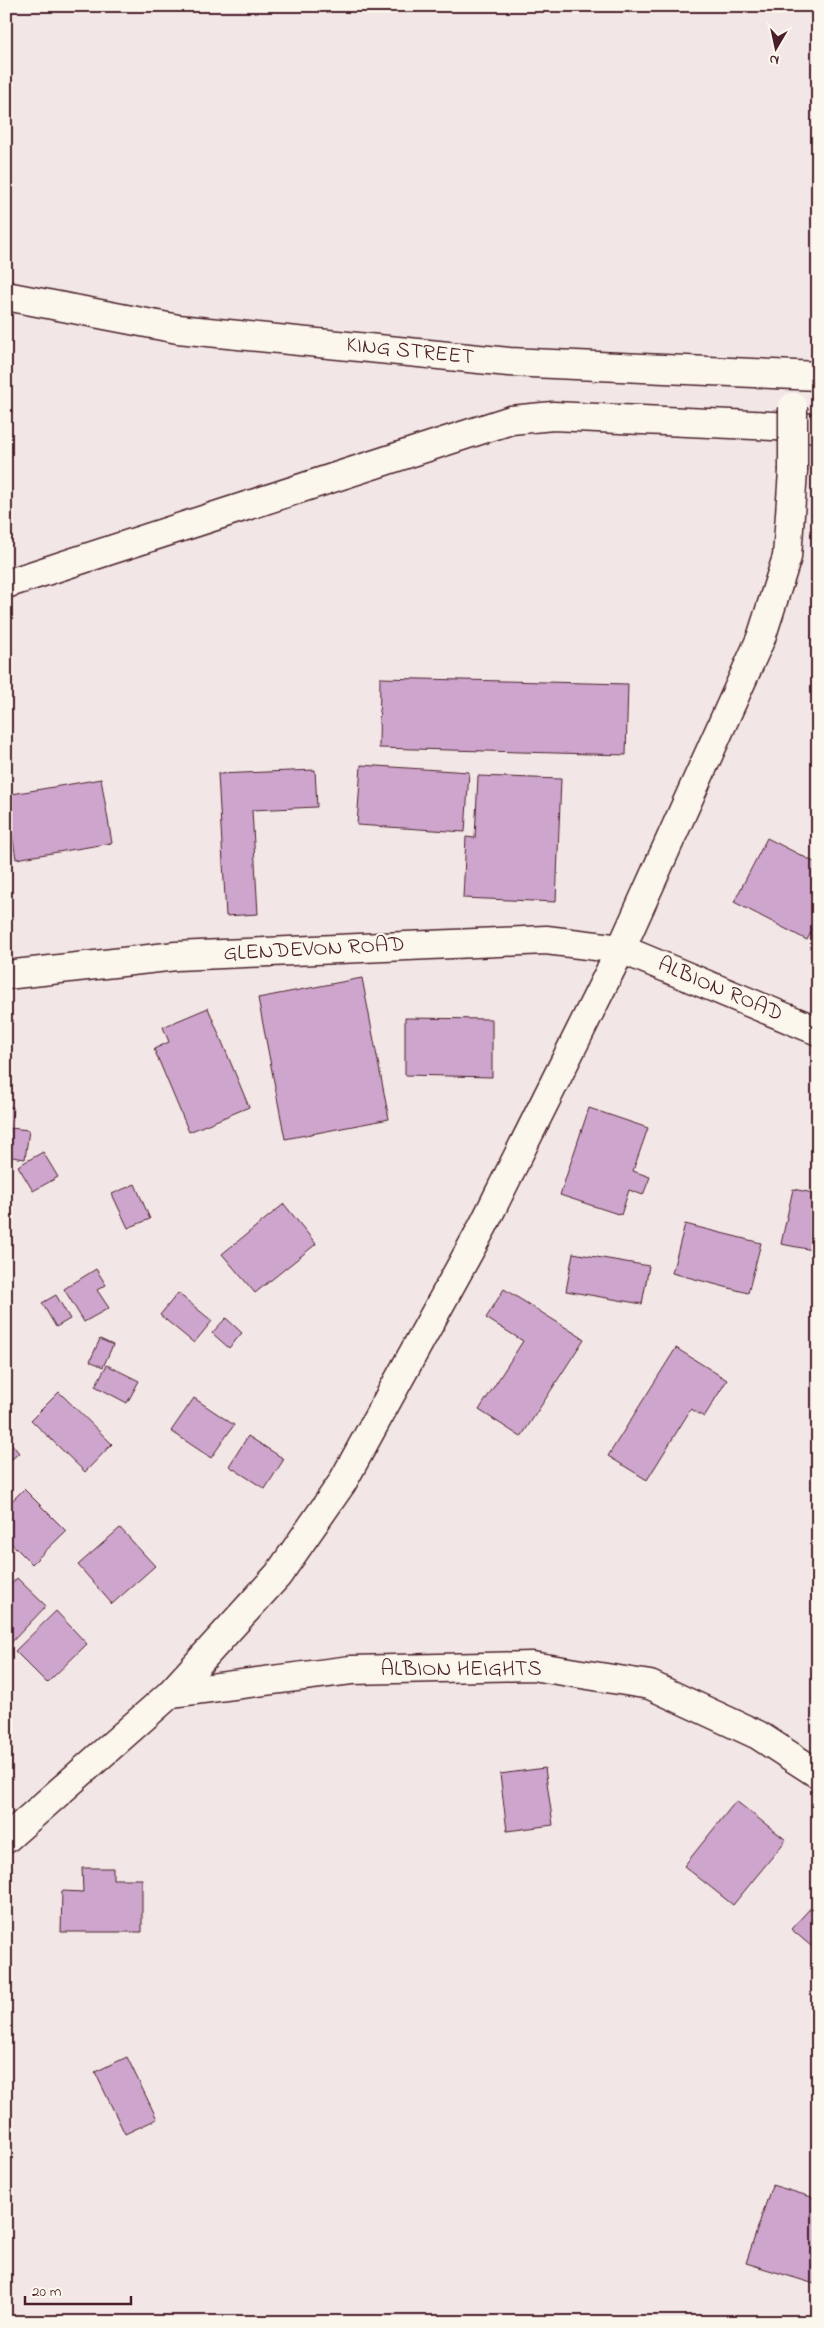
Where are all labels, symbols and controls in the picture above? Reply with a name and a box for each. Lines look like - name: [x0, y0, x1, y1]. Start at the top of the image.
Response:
- north arrow: [752, 22, 802, 72]
- text: N: [768, 48, 781, 70]
- street label: KING STREET: [345, 329, 476, 375]
- street label: GLENDEVON ROAD: [223, 929, 405, 971]
- street label: ALBION ROAD: [653, 949, 787, 1031]
- street label: ALBION HEIGHTS: [380, 1654, 542, 1686]
- scale bar: [25, 2273, 131, 2305]
- text: 20 m: [32, 2281, 62, 2303]

